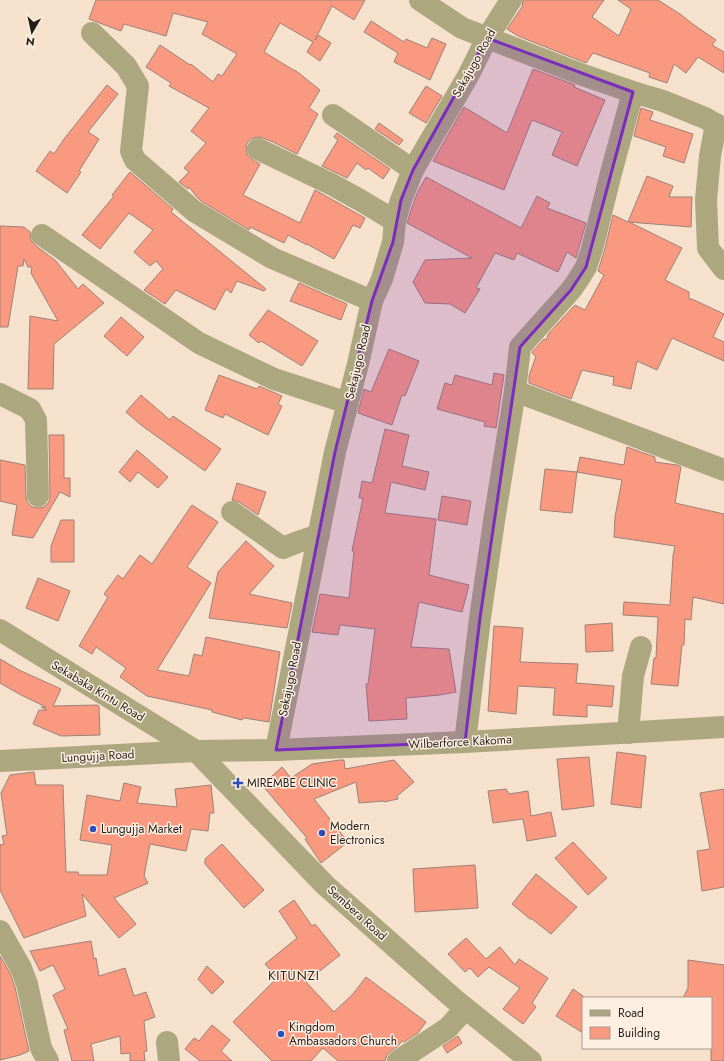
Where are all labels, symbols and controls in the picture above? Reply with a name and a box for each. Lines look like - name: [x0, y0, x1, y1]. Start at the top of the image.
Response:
- north arrow: [12, 12, 52, 52]
- street label: Sekajugo Road: [448, 25, 500, 101]
- text: N: [25, 33, 36, 50]
- street label: Sekajugo Road: [341, 323, 375, 401]
- street label: Sekajugo Road: [274, 640, 306, 718]
- street label: Sekabaka Kintu Road: [48, 656, 148, 726]
- street label: Wilberforce Kakoma: [408, 730, 512, 754]
- street label: Lungujja Road: [61, 745, 135, 767]
- place label: MIREMBE CLINIC: [247, 774, 337, 792]
- marker: MIREMBE CLINIC: [232, 777, 244, 789]
- place label: Modern Electronics: [330, 817, 385, 849]
- place label: Lungujja Market: [101, 820, 182, 838]
- marker: Lungujja Market: [88, 824, 98, 834]
- marker: Modern Electronics: [317, 828, 327, 838]
- street label: Sembera Road: [323, 881, 391, 945]
- district label: KITUNZI: [268, 966, 320, 985]
- legend: [582, 997, 712, 1049]
- text: Road: [618, 1004, 644, 1022]
- place label: Kingdom Ambassadors Church: [289, 1018, 397, 1050]
- text: Building: [618, 1024, 660, 1042]
- marker: Kingdom Ambassadors Church: [276, 1029, 286, 1039]

